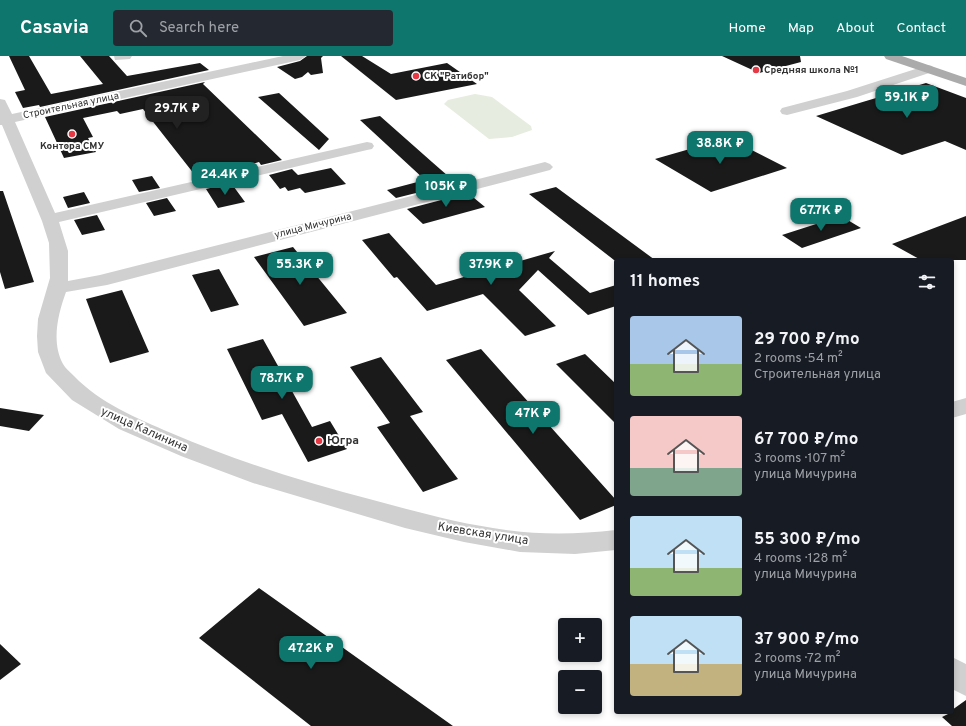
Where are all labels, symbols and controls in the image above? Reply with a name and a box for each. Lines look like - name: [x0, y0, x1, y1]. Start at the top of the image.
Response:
- search box: [113, 10, 393, 46]
- text: Casavia: [20, 16, 89, 40]
- icon: search: [127, 17, 149, 39]
- text: Search here: [159, 19, 239, 38]
- text: Home: [729, 20, 766, 37]
- text: Map: [788, 20, 814, 37]
- text: About: [836, 20, 875, 37]
- text: Contact: [897, 20, 946, 37]
- place label: Средняя школа №1: [764, 64, 859, 77]
- marker: Средняя школа №1: [751, 65, 761, 75]
- place label: СК "Ратибор": [424, 70, 489, 83]
- marker: СК "Ратибор": [411, 71, 421, 81]
- pin: 59.1K ₽: [870, 85, 944, 119]
- street label: Строительная улица: [22, 89, 120, 123]
- text: 59.1K ₽: [884, 90, 930, 106]
- pin: 29.7K ₽: [140, 96, 214, 130]
- text: 29.7K ₽: [154, 101, 200, 117]
- marker: Контора СМУ: [67, 129, 77, 139]
- pin: 38.8K ₽: [683, 131, 757, 165]
- text: 38.8K ₽: [696, 136, 744, 152]
- place label: Контора СМУ: [40, 140, 104, 153]
- pin: 24.4K ₽: [188, 162, 262, 196]
- text: 24.4K ₽: [201, 167, 249, 183]
- pin: 105K ₽: [413, 174, 479, 208]
- text: 105K ₽: [425, 179, 467, 195]
- pin: 67.7K ₽: [784, 198, 858, 232]
- text: 67.7K ₽: [799, 203, 843, 219]
- street label: улица Мичурина: [273, 210, 353, 242]
- pin: 55.3K ₽: [263, 252, 337, 286]
- pin: 37.9K ₽: [454, 252, 528, 286]
- text: 55.3K ₽: [276, 257, 324, 273]
- text: 37.9K ₽: [468, 257, 514, 273]
- text: 11 homes: [630, 271, 700, 293]
- icon: filters: [916, 271, 938, 293]
- text: 29 700 ₽/mo: [754, 329, 860, 351]
- icon: home: [662, 332, 710, 380]
- text: 2 rooms · 54 m²: [754, 351, 843, 367]
- pin: 78.7K ₽: [245, 366, 319, 400]
- text: Строительная улица: [754, 367, 881, 383]
- text: 78.7K ₽: [260, 371, 304, 387]
- pin: 47K ₽: [505, 401, 561, 435]
- street label: улица Калинина: [98, 404, 190, 456]
- text: 47K ₽: [515, 406, 551, 422]
- text: 67 700 ₽/mo: [754, 429, 858, 451]
- icon: home: [662, 432, 710, 480]
- place label: Югра: [327, 433, 359, 449]
- marker: Югра: [314, 436, 324, 446]
- text: 3 rooms · 107 m²: [754, 451, 845, 467]
- text: улица Мичурина: [754, 467, 857, 483]
- street label: Киевская улица: [437, 519, 529, 549]
- text: 55 300 ₽/mo: [754, 529, 860, 551]
- icon: home: [662, 532, 710, 580]
- text: 4 rooms · 128 m²: [754, 551, 847, 567]
- text: улица Мичурина: [754, 567, 857, 583]
- map controls: [558, 618, 602, 714]
- button: +: [558, 618, 602, 662]
- text: 37 900 ₽/mo: [754, 629, 859, 651]
- icon: home: [662, 632, 710, 680]
- pin: 47.2K ₽: [274, 636, 348, 670]
- text: 47.2K ₽: [288, 641, 334, 657]
- text: 2 rooms · 72 m²: [754, 651, 840, 667]
- text: улица Мичурина: [754, 667, 857, 683]
- button: −: [558, 670, 602, 714]

